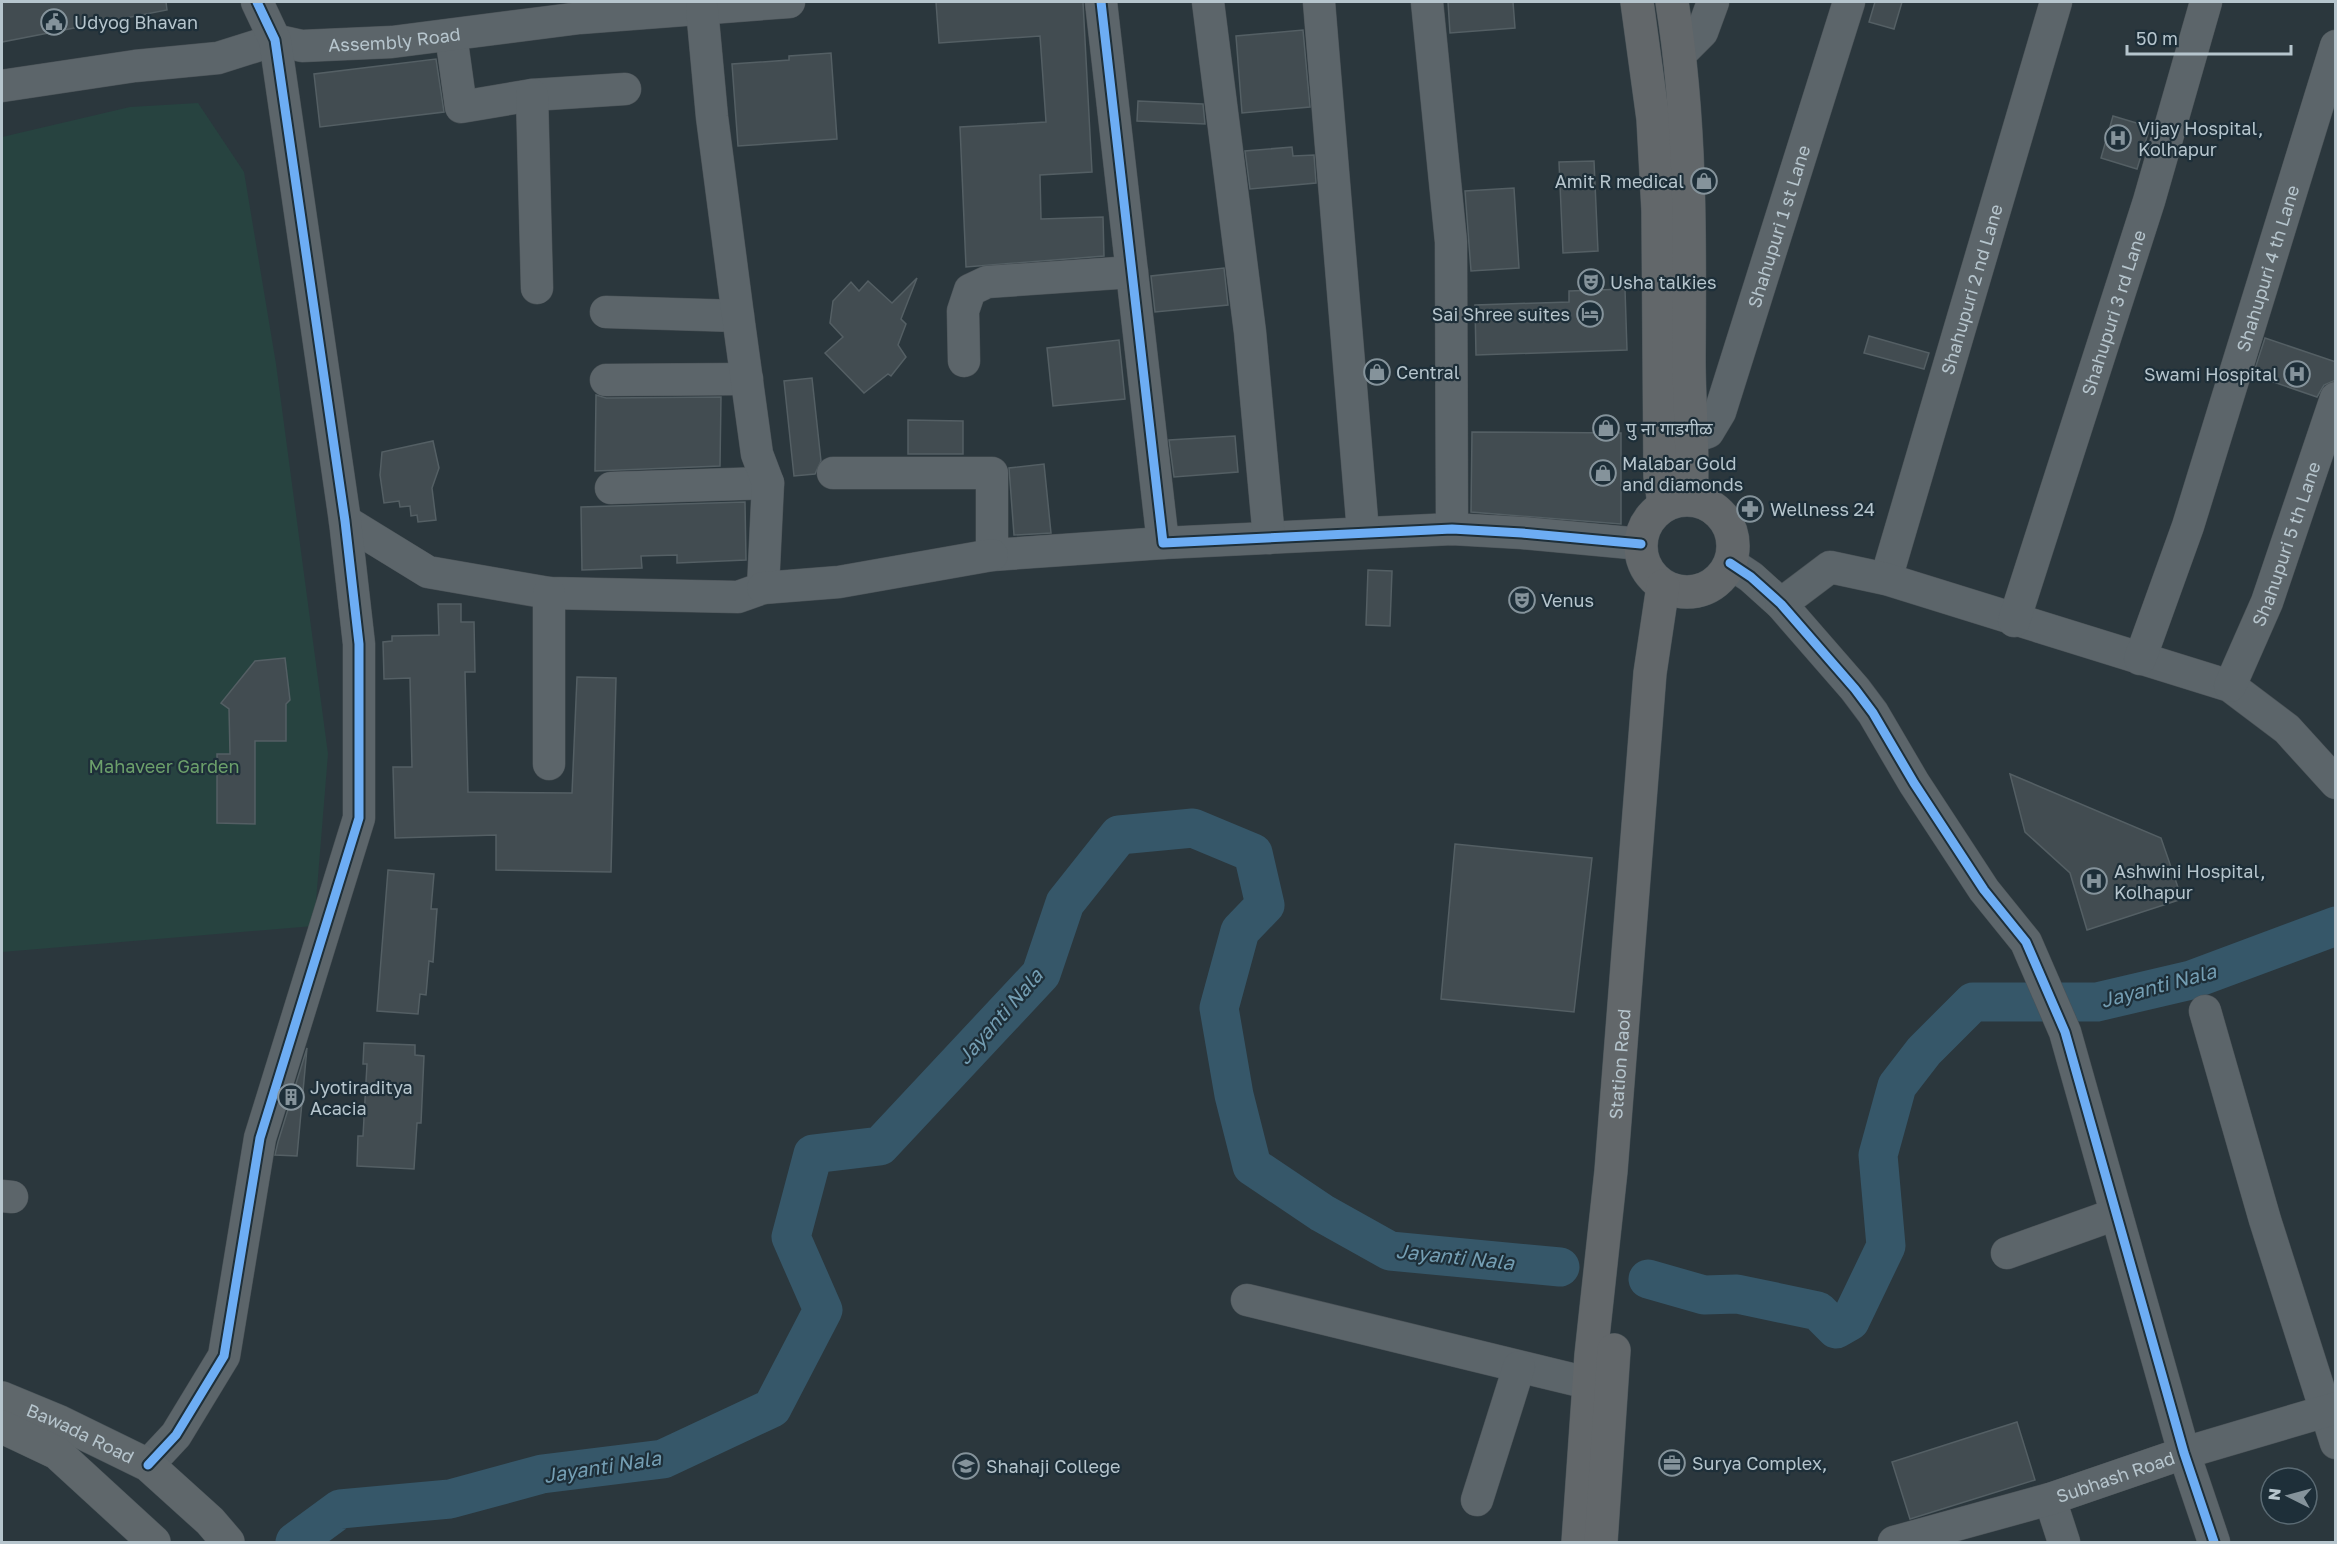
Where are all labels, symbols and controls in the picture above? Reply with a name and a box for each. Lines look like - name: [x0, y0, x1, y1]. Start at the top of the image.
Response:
- public building icon: Udyog Bhavan: [39, 7, 69, 37]
- place label: Udyog Bhavan: [74, 11, 198, 33]
- scale bar: [2127, 18, 2290, 56]
- street label: Assembly Road: [328, 22, 462, 56]
- text: 50 m: [2136, 27, 2178, 49]
- place label: Vijay Hospital, Kolhapur: [2138, 117, 2263, 160]
- hospital icon: Vijay Hospital, Kolhapur: [2103, 123, 2133, 153]
- street label: Shahupuri 1 st Lane: [1742, 142, 1814, 311]
- shop icon: Amit R medical: [1689, 166, 1719, 196]
- place label: Amit R medical: [1555, 170, 1684, 192]
- street label: Shahupuri 4 th Lane: [2231, 182, 2304, 355]
- street label: Shahupuri 2 nd Lane: [1936, 201, 2007, 377]
- street label: Shahupuri 3 rd Lane: [2076, 227, 2150, 398]
- theatre icon: Usha talkies: [1576, 267, 1606, 297]
- place label: Usha talkies: [1610, 271, 1717, 293]
- hotel icon: Sai Shree suites: [1575, 299, 1605, 329]
- place label: Sai Shree suites: [1432, 303, 1570, 325]
- shop icon: Central: [1362, 357, 1392, 387]
- hospital icon: Swami Hospital: [2282, 359, 2312, 389]
- place label: Central: [1396, 361, 1460, 383]
- place label: Swami Hospital: [2144, 363, 2278, 385]
- shop icon: पु ना गाडगीळ: [1591, 413, 1621, 443]
- place label: पु ना गाडगीळ: [1626, 417, 1713, 441]
- place label: Malabar Gold and diamonds: [1622, 452, 1743, 495]
- shop icon: Malabar Gold and diamonds: [1588, 458, 1618, 488]
- street label: Shahupuri 5 th Lane: [2247, 459, 2325, 630]
- pharmacy icon: Wellness 24: [1735, 494, 1765, 524]
- place label: Wellness 24: [1770, 498, 1875, 520]
- theatre icon: Venus: [1507, 585, 1537, 615]
- place label: Venus: [1541, 589, 1594, 611]
- park label: Mahaveer Garden: [89, 755, 239, 777]
- place label: Ashwini Hospital, Kolhapur: [2114, 860, 2266, 903]
- hospital icon: Ashwini Hospital, Kolhapur: [2079, 866, 2109, 896]
- water label: Jayanti Nala: [2098, 958, 2219, 1013]
- water label: Jayanti Nala: [951, 963, 1048, 1069]
- street label: Station Raod: [1604, 1008, 1635, 1120]
- place label: Jyotiraditya Acacia: [310, 1076, 413, 1119]
- building icon: Jyotiraditya Acacia: [276, 1082, 306, 1112]
- water label: Jayanti Nala: [1395, 1238, 1516, 1275]
- street label: Bawada Road: [24, 1398, 138, 1468]
- water label: Jayanti Nala: [542, 1445, 663, 1488]
- street label: Subhash Road: [2053, 1446, 2178, 1507]
- office icon: Surya Complex,: [1657, 1448, 1687, 1478]
- school or university icon: Shahaji College: [951, 1451, 981, 1481]
- place label: Surya Complex,: [1692, 1452, 1827, 1474]
- place label: Shahaji College: [986, 1455, 1120, 1477]
- north arrow: [2259, 1466, 2319, 1526]
- text: N: [2264, 1487, 2285, 1502]

